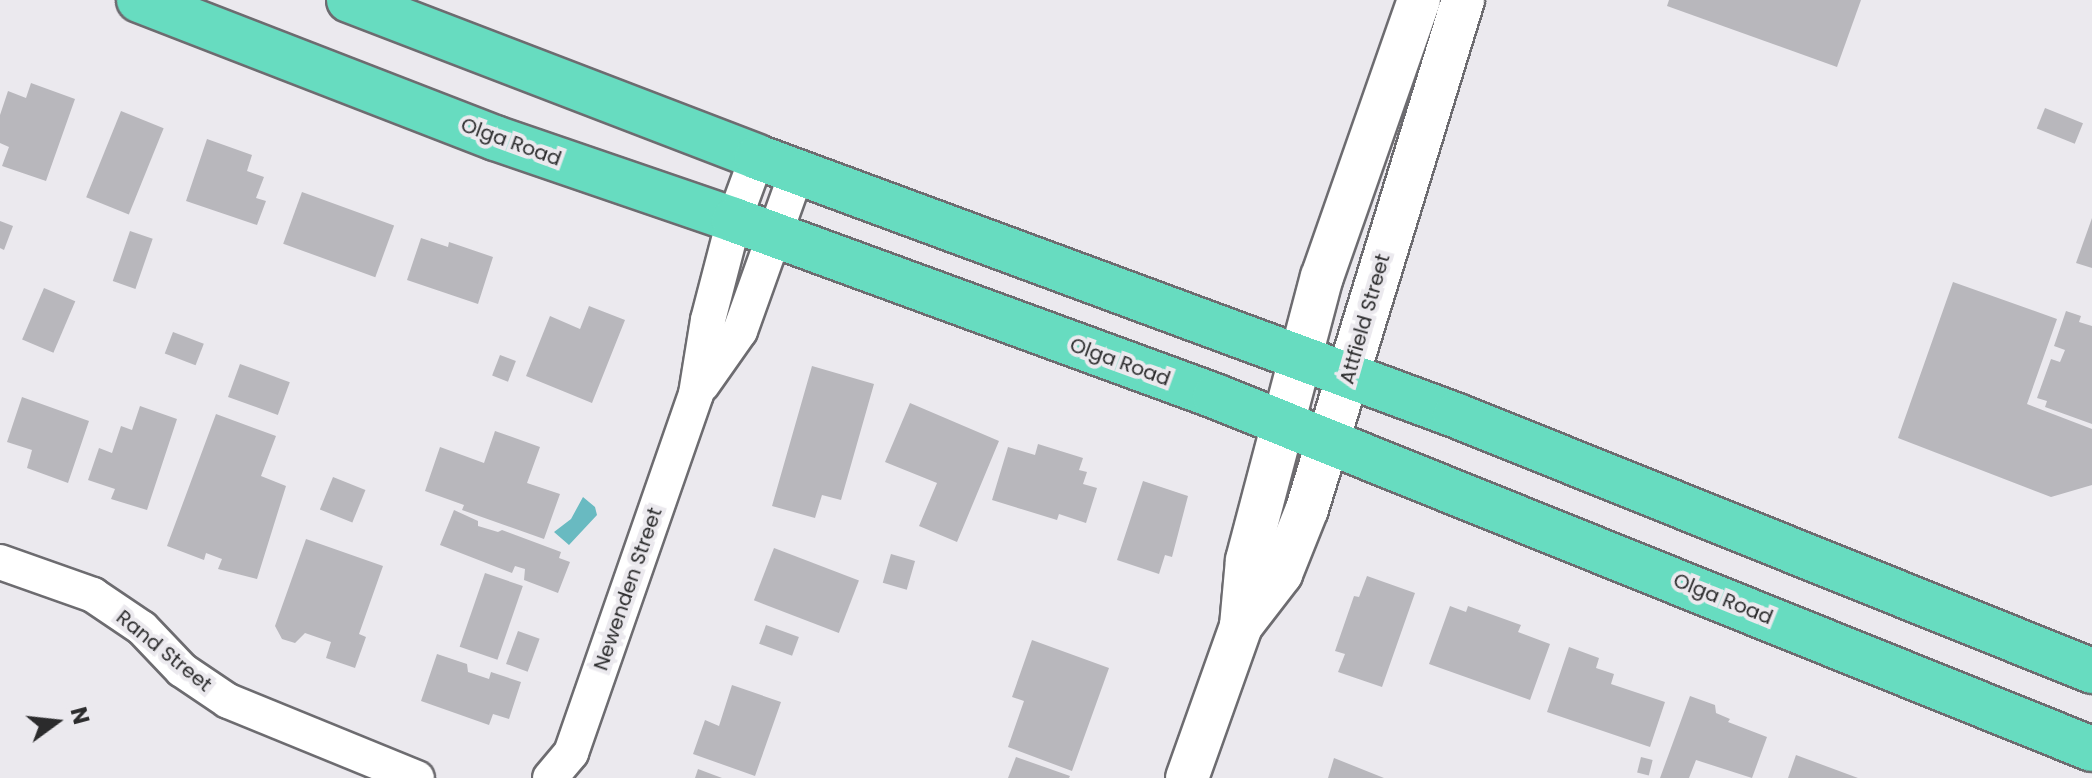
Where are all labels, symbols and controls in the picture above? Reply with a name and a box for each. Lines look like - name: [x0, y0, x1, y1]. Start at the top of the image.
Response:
- street label: Olga Road: [458, 113, 564, 171]
- street label: Attfield Street: [1335, 251, 1395, 387]
- street label: Olga Road: [1067, 333, 1173, 391]
- street label: Newenden Street: [589, 504, 667, 674]
- street label: Olga Road: [1670, 568, 1776, 630]
- street label: Rand Street: [111, 605, 217, 697]
- north arrow: [16, 682, 96, 762]
- text: N: [63, 704, 97, 728]

